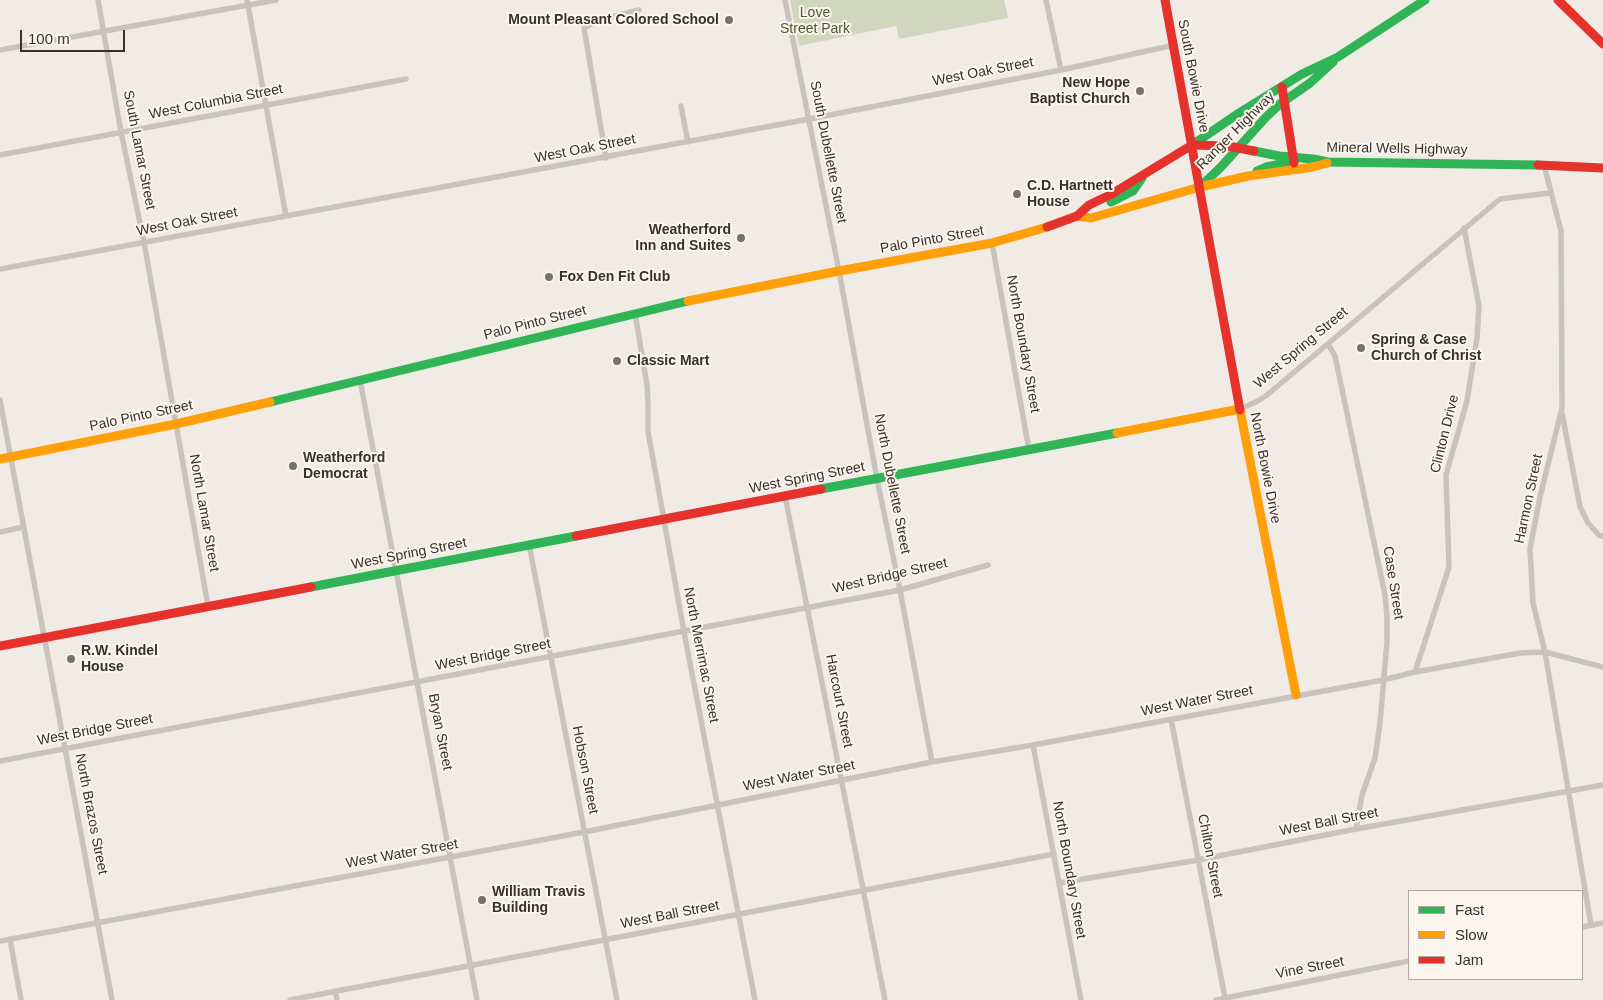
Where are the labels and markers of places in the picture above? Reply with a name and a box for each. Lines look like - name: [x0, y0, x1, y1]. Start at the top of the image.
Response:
- place label: Mount Pleasant Colored School: [508, 12, 719, 28]
- marker: Mount Pleasant Colored School: [723, 14, 735, 26]
- place label: New Hope Baptist Church: [1030, 75, 1130, 108]
- marker: New Hope Baptist Church: [1134, 85, 1146, 97]
- place label: C.D. Hartnett House: [1027, 178, 1113, 210]
- marker: C.D. Hartnett House: [1011, 188, 1023, 200]
- place label: Weatherford Inn and Suites: [635, 222, 731, 254]
- marker: Weatherford Inn and Suites: [735, 232, 747, 244]
- place label: Fox Den Fit Club: [559, 269, 670, 285]
- marker: Fox Den Fit Club: [543, 271, 555, 283]
- place label: Spring & Case Church of Christ: [1371, 332, 1481, 364]
- marker: Spring & Case Church of Christ: [1355, 342, 1367, 354]
- place label: Classic Mart: [627, 353, 709, 369]
- marker: Classic Mart: [611, 355, 623, 367]
- place label: Weatherford Democrat: [303, 450, 385, 482]
- marker: Weatherford Democrat: [287, 460, 299, 472]
- place label: R.W. Kindel House: [81, 643, 158, 676]
- marker: R.W. Kindel House: [65, 653, 77, 665]
- place label: William Travis Building: [492, 884, 585, 916]
- marker: William Travis Building: [476, 894, 488, 906]

